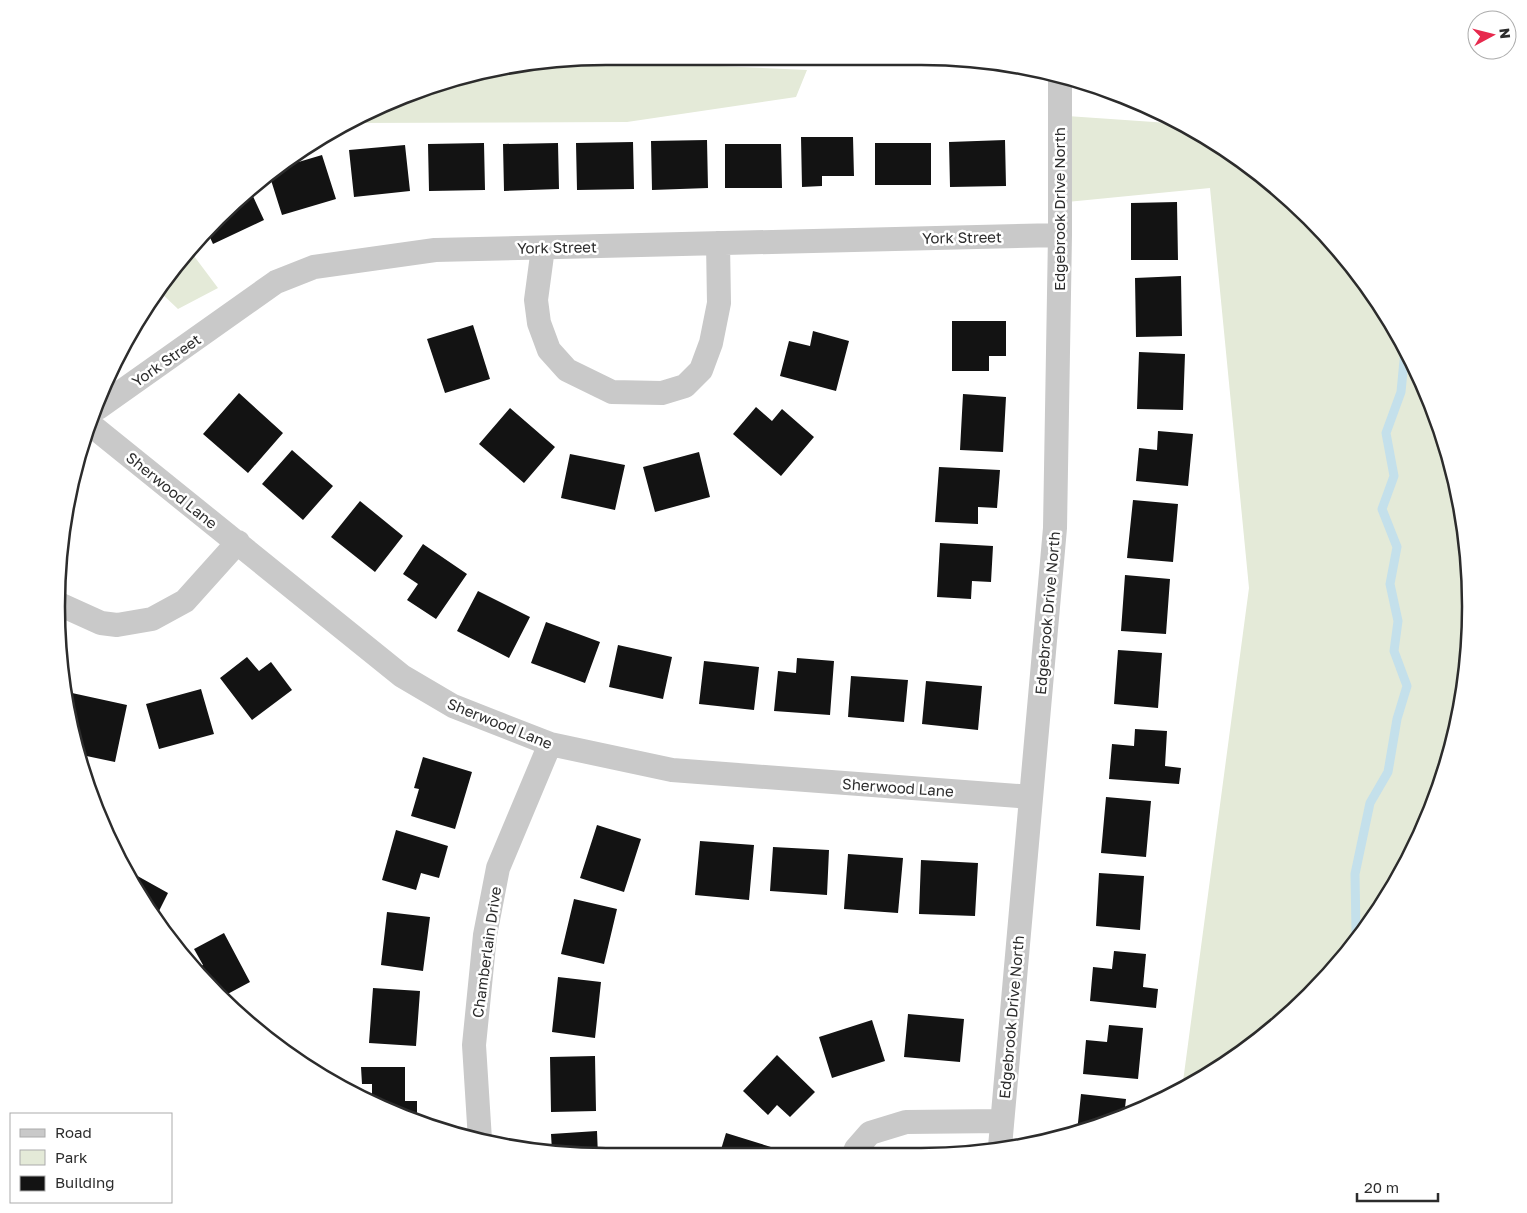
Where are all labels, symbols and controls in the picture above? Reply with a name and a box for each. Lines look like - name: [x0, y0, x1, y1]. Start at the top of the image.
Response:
- north arrow: [1467, 10, 1517, 60]
- text: N: [1496, 27, 1514, 40]
- street label: Edgebrook Drive North: [1050, 127, 1068, 291]
- street label: York Street: [922, 227, 1002, 247]
- street label: York Street: [517, 237, 597, 257]
- street label: York Street: [128, 330, 204, 390]
- street label: Sherwood Lane: [123, 448, 221, 532]
- street label: Edgebrook Drive North: [1031, 531, 1063, 695]
- street label: Sherwood Lane: [445, 694, 555, 752]
- street label: Sherwood Lane: [842, 774, 955, 800]
- street label: Chamberlain Drive: [468, 885, 504, 1019]
- street label: Edgebrook Drive North: [995, 935, 1027, 1099]
- legend: [10, 1113, 172, 1203]
- text: Road: [55, 1123, 92, 1141]
- text: Park: [55, 1148, 88, 1166]
- scale bar: [1357, 1170, 1438, 1202]
- text: Building: [55, 1173, 115, 1191]
- text: 20 m: [1364, 1178, 1399, 1196]

